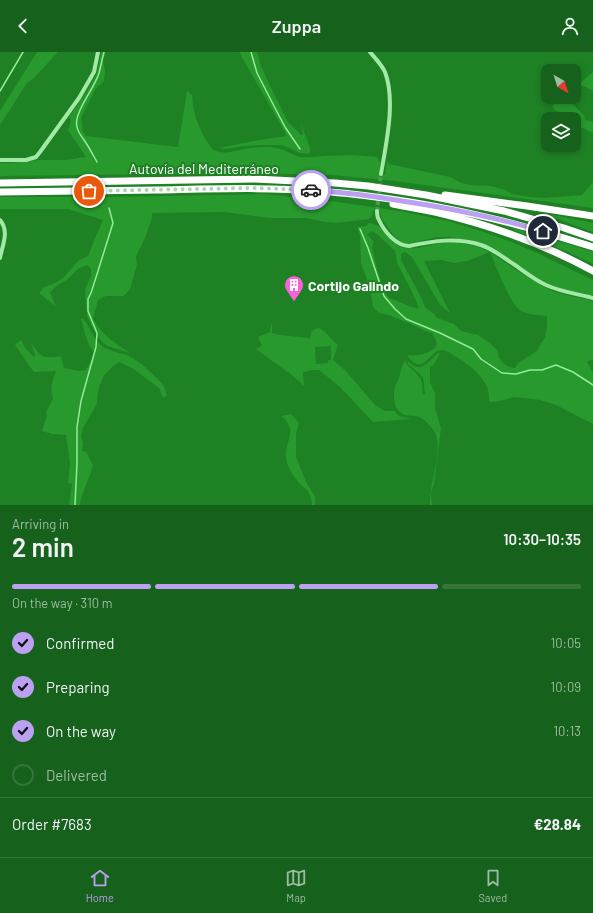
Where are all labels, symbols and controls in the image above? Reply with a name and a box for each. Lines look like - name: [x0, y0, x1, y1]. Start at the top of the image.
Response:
- icon: back: [12, 15, 34, 37]
- text: Zuppa: [272, 15, 321, 37]
- icon: person: [559, 15, 581, 37]
- north arrow: [541, 64, 581, 104]
- map controls: [541, 64, 581, 152]
- button: layers: [541, 112, 581, 152]
- street label: Autovía del Mediterráneo: [129, 160, 279, 177]
- courier: [291, 170, 331, 210]
- pin: [72, 174, 106, 208]
- icon: car: [300, 179, 322, 201]
- icon: bag: [78, 180, 100, 202]
- pin: [526, 214, 560, 248]
- icon: home: [532, 220, 554, 242]
- building icon: Cortijo Galindo: [283, 274, 305, 302]
- place label: Cortijo Galindo: [308, 277, 399, 294]
- text: Arriving in: [12, 516, 69, 532]
- text: 10:30–10:35: [503, 530, 581, 548]
- text: 2 min: [12, 531, 74, 562]
- text: On the way · 310 m: [12, 595, 112, 611]
- icon: check: [12, 632, 34, 654]
- text: Confirmed: [46, 634, 114, 652]
- text: 10:05: [551, 635, 581, 651]
- icon: check: [12, 676, 34, 698]
- text: Preparing: [46, 678, 110, 696]
- text: 10:09: [551, 679, 581, 695]
- icon: check: [12, 720, 34, 742]
- text: On the way: [46, 722, 116, 740]
- text: 10:13: [553, 723, 581, 739]
- text: Delivered: [46, 766, 107, 784]
- text: Order #7683: [12, 815, 92, 833]
- text: €28.84: [534, 815, 581, 833]
- tab: Home: [86, 867, 114, 904]
- tab: Map: [285, 867, 307, 904]
- tab: Saved: [478, 867, 507, 904]

